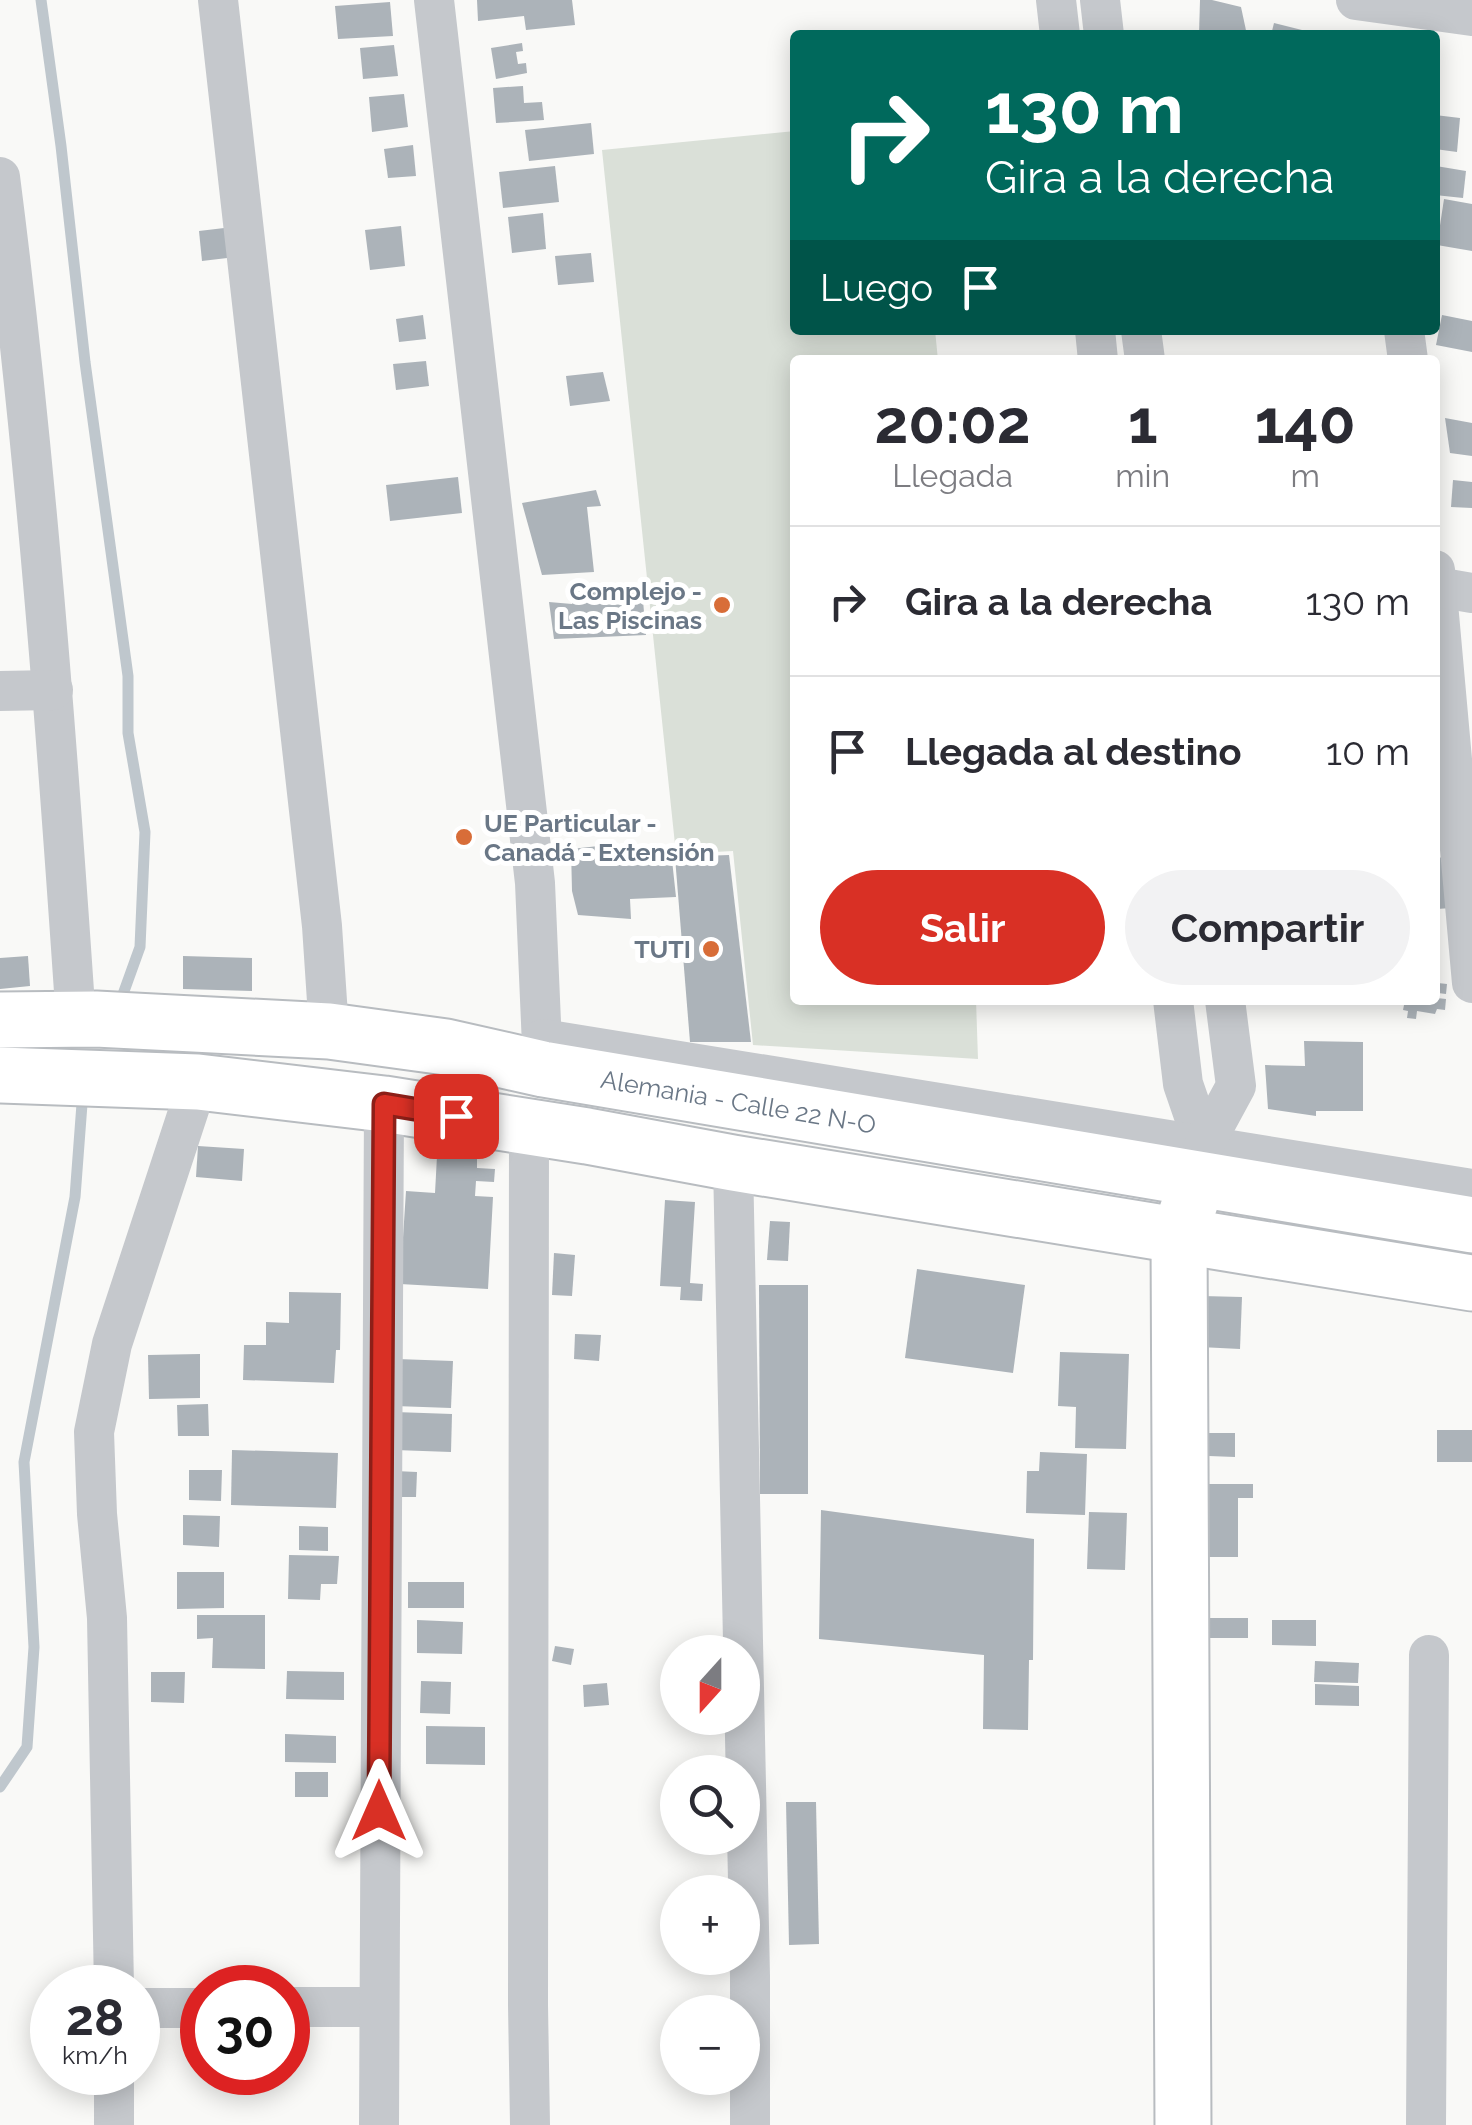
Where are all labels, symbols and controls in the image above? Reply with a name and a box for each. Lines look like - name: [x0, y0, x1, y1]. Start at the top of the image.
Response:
- text: 130 m: [985, 67, 1184, 149]
- icon: right: [820, 70, 950, 200]
- text: Gira a la derecha: [985, 151, 1334, 204]
- icon: arrive: [953, 260, 1008, 315]
- text: Luego: [820, 265, 933, 310]
- text: 20:02: [875, 387, 1031, 457]
- text: 1: [1128, 387, 1158, 457]
- text: 140: [1255, 387, 1355, 457]
- text: Llegada: [892, 457, 1013, 494]
- text: min: [1115, 457, 1170, 494]
- text: m: [1290, 457, 1320, 494]
- icon: right: [820, 574, 875, 629]
- place label: Complejo - Las Piscinas: [558, 576, 702, 635]
- text: Gira a la derecha: [905, 579, 1212, 624]
- text: 130 m: [1306, 579, 1410, 624]
- marker: Complejo - Las Piscinas: [711, 594, 733, 616]
- icon: arrive: [820, 724, 875, 779]
- text: Llegada al destino: [905, 729, 1242, 774]
- text: 10 m: [1326, 729, 1410, 774]
- place label: UE Particular - Canadá - Extensión: [484, 808, 715, 867]
- marker: UE Particular - Canadá - Extensión: [453, 826, 475, 848]
- button: Salir: [820, 870, 1105, 985]
- button: Compartir: [1125, 870, 1410, 985]
- place label: TUTI: [634, 934, 691, 964]
- marker: TUTI: [700, 938, 722, 960]
- street label: Alemania - Calle 22 N-O: [599, 1064, 878, 1140]
- pin: [414, 1074, 499, 1159]
- icon: arrive: [429, 1089, 484, 1144]
- north arrow: [660, 1635, 760, 1735]
- map controls: [660, 1635, 760, 2095]
- button: search: [660, 1755, 760, 1855]
- position arrow: [327, 1759, 431, 1863]
- button: +: [660, 1875, 760, 1975]
- speed limit sign: 30: [180, 1965, 310, 2095]
- text: 28: [66, 1988, 124, 2047]
- button: −: [660, 1995, 760, 2095]
- text: km/h: [62, 2040, 128, 2070]

